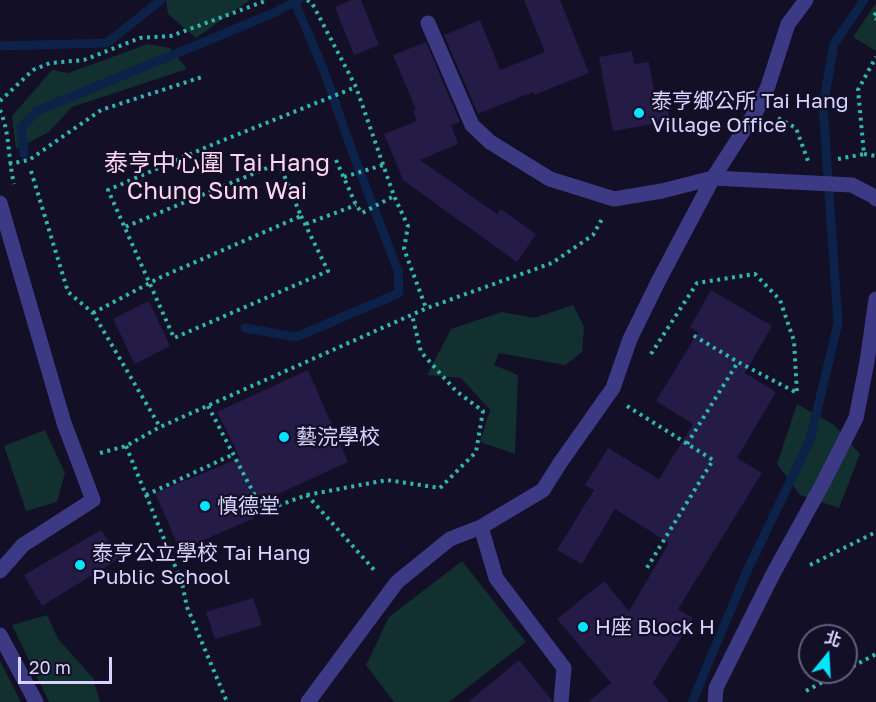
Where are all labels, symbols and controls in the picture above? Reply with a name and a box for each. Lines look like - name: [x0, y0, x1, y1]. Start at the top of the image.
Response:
- place label: 泰亨鄉公所 Tai Hang Village Office: [651, 88, 849, 138]
- marker: 泰亨鄉公所 Tai Hang Village Office: [632, 106, 646, 120]
- district label: 泰亨中心圍 Tai Hang Chung Sum Wai: [104, 149, 330, 205]
- place label: 藝浣學校: [296, 424, 380, 450]
- marker: 藝浣學校: [277, 430, 291, 444]
- place label: 慎德堂: [217, 493, 280, 519]
- marker: 慎德堂: [198, 499, 212, 513]
- place label: 泰亨公立學校 Tai Hang Public School: [92, 540, 311, 590]
- marker: 泰亨公立學校 Tai Hang Public School: [73, 558, 87, 572]
- place label: H座 Block H: [595, 614, 715, 640]
- marker: H座 Block H: [576, 620, 590, 634]
- north arrow: [798, 624, 858, 684]
- text: 北: [822, 627, 844, 651]
- scale bar: [21, 645, 116, 683]
- text: 20 m: [29, 656, 71, 678]

